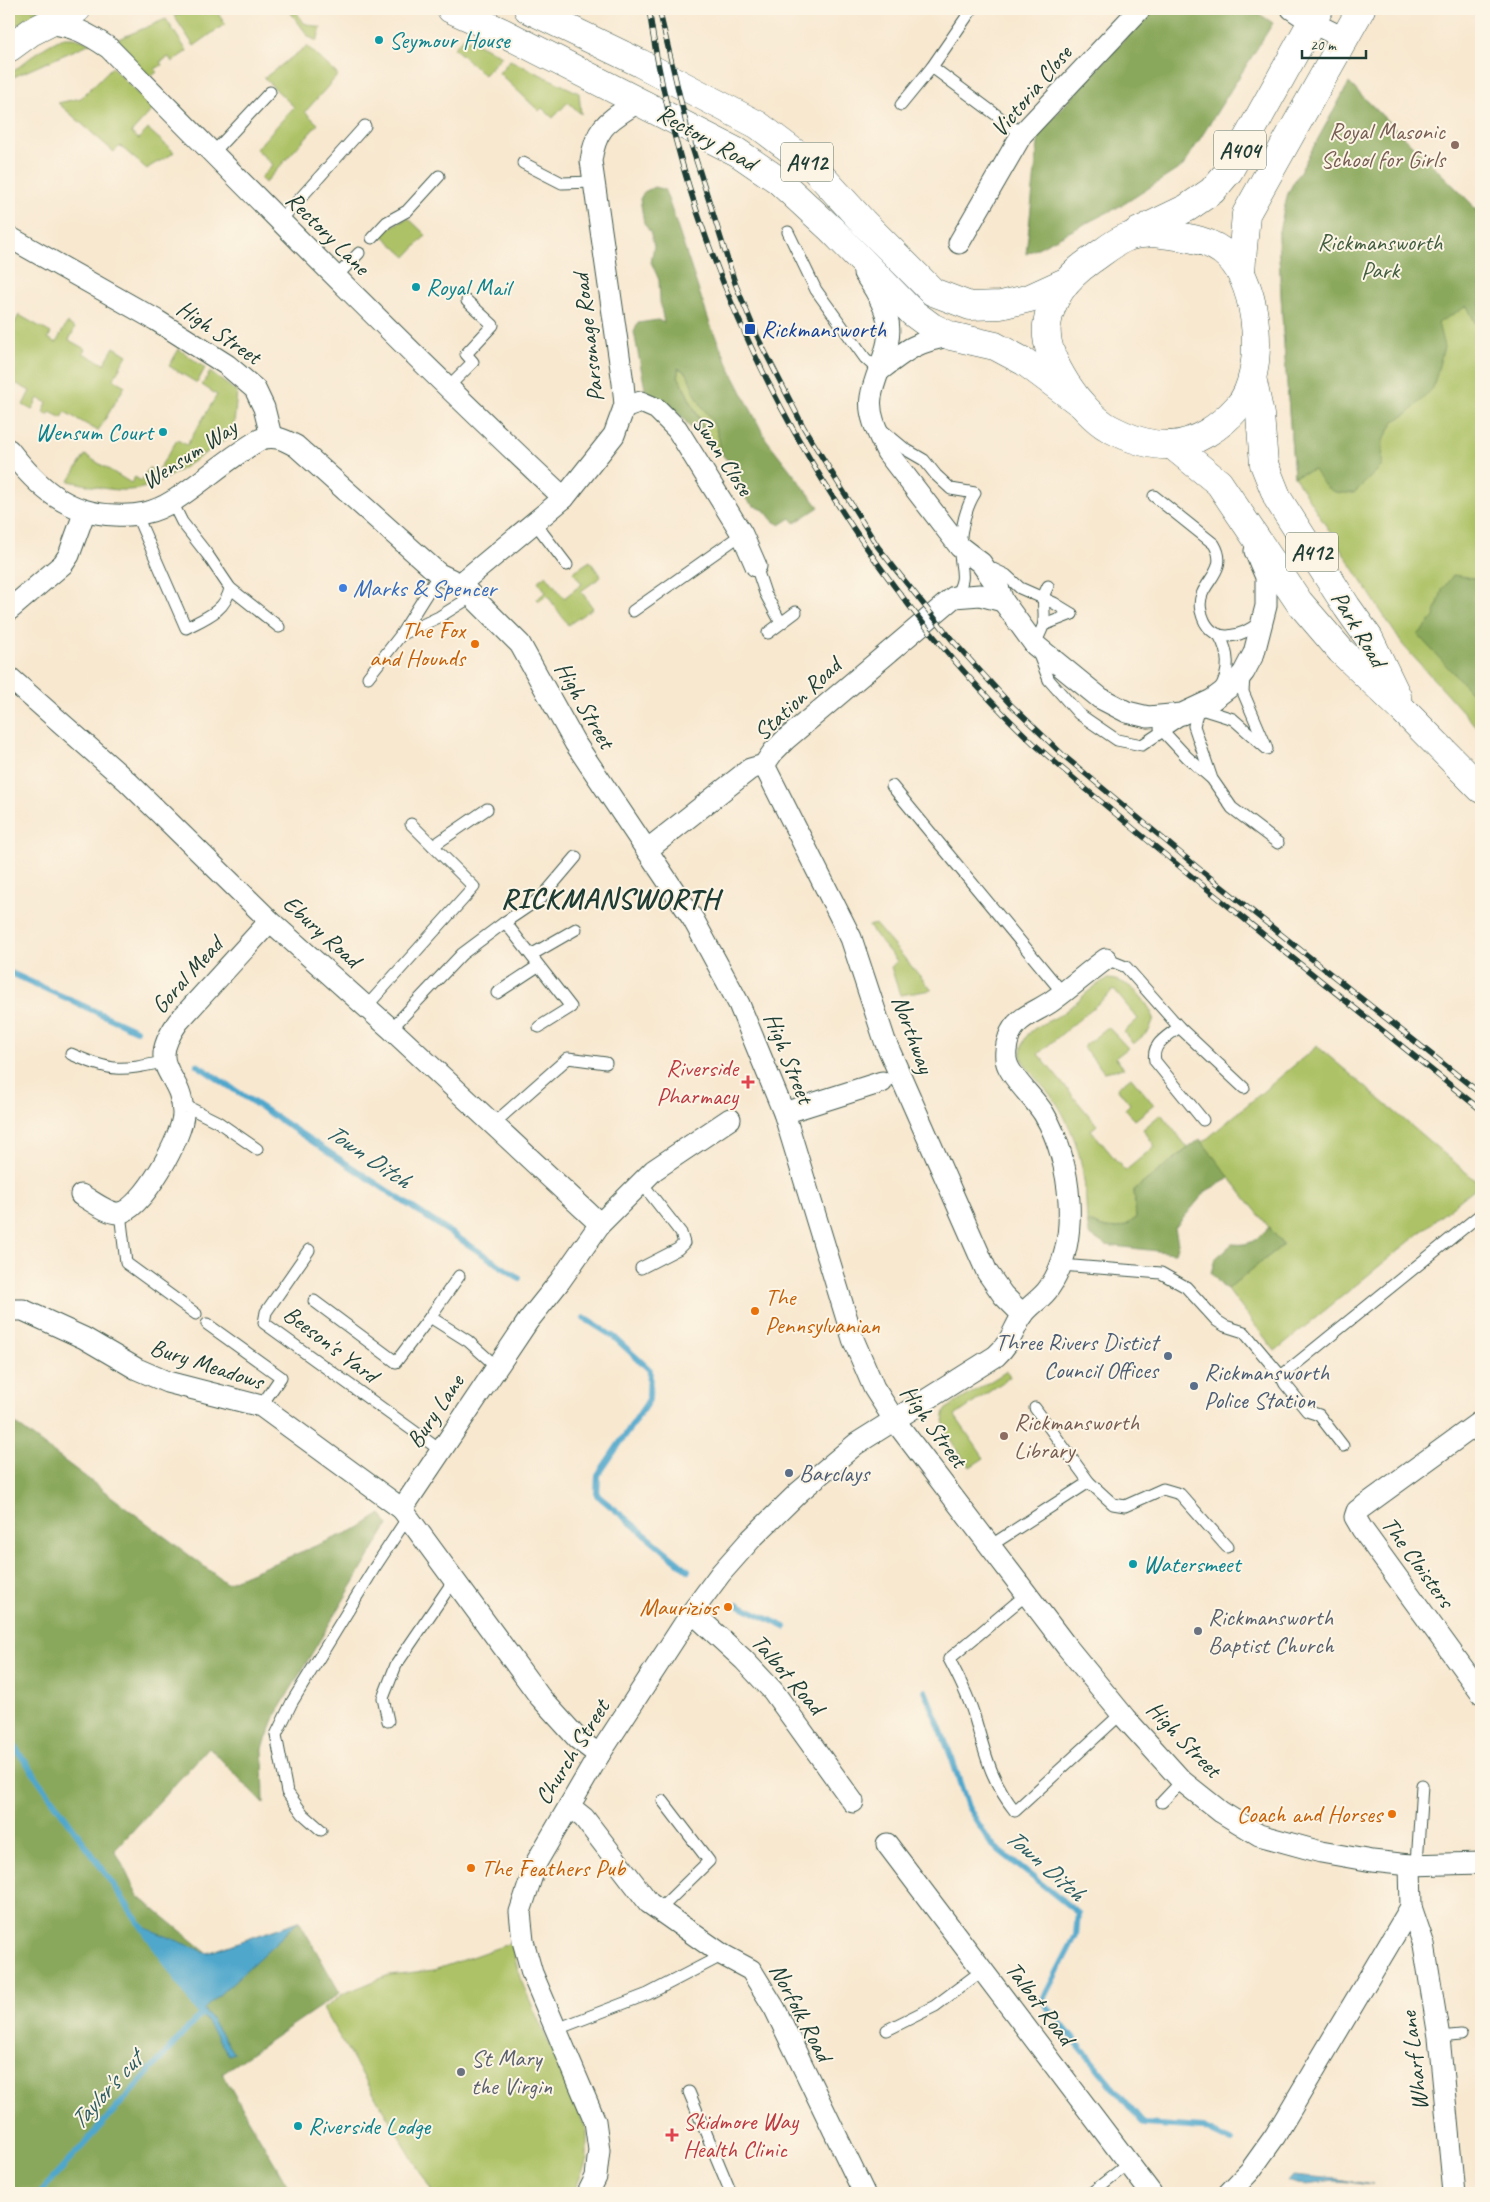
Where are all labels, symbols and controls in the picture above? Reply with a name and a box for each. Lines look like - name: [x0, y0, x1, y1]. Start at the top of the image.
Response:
- place label: Seymour House: [389, 25, 512, 55]
- scale bar: [1302, 28, 1366, 60]
- marker: Seymour House: [373, 34, 385, 46]
- text: 20 m: [1310, 36, 1337, 55]
- street label: Victoria Close: [984, 37, 1079, 143]
- street label: Rectory Road: [652, 98, 765, 179]
- place label: Royal Masonic School for Girls: [1320, 116, 1447, 174]
- road number: A404: [1214, 130, 1266, 170]
- marker: Royal Masonic School for Girls: [1449, 139, 1461, 151]
- road number: A412: [781, 142, 833, 182]
- street label: Rectory Lane: [280, 185, 378, 283]
- park label: Rickmansworth Park: [1317, 227, 1444, 285]
- street label: Parsonage Road: [565, 269, 611, 404]
- place label: Royal Mail: [426, 272, 514, 302]
- marker: Royal Mail: [410, 281, 422, 293]
- street label: High Street: [171, 293, 269, 372]
- place label: Rickmansworth: [761, 314, 887, 344]
- marker: Rickmansworth: [743, 322, 757, 336]
- street label: Swan Close: [686, 409, 761, 503]
- street label: Wensum Way: [136, 411, 244, 496]
- place label: Wensum Court: [35, 417, 155, 447]
- marker: Wensum Court: [157, 426, 169, 438]
- road number: A412: [1286, 532, 1338, 572]
- place label: Marks & Spencer: [353, 573, 499, 603]
- marker: Marks & Spencer: [337, 582, 349, 594]
- street label: Park Road: [1325, 585, 1395, 676]
- place label: The Fox and Hounds: [369, 615, 467, 673]
- marker: The Fox and Hounds: [469, 638, 481, 650]
- street label: Station Road: [747, 649, 849, 747]
- street label: High Street: [548, 656, 623, 756]
- district label: RICKMANSWORTH: [501, 880, 724, 917]
- street label: Ebury Road: [277, 888, 370, 976]
- street label: Goral Mead: [145, 928, 232, 1020]
- street label: Northway: [885, 991, 941, 1079]
- street label: High Street: [757, 1008, 822, 1110]
- place label: Riverside Pharmacy: [657, 1053, 740, 1111]
- marker: Riverside Pharmacy: [742, 1076, 754, 1088]
- water label: Town Ditch: [320, 1116, 418, 1197]
- place label: The Pennsylvanian: [765, 1282, 880, 1340]
- street label: Beeson's Yard: [278, 1299, 387, 1392]
- marker: The Pennsylvanian: [749, 1305, 761, 1317]
- place label: Three Rivers Distict Council Offices: [995, 1327, 1161, 1385]
- street label: Bury Meadows: [147, 1332, 269, 1397]
- marker: Three Rivers Distict Council Offices: [1162, 1350, 1174, 1362]
- place label: Rickmansworth Police Station: [1204, 1357, 1330, 1415]
- street label: Bury Lane: [400, 1367, 472, 1454]
- street label: High Street: [894, 1379, 975, 1475]
- marker: Rickmansworth Police Station: [1188, 1380, 1200, 1392]
- place label: Rickmansworth Library: [1014, 1407, 1140, 1465]
- marker: Rickmansworth Library: [998, 1430, 1010, 1442]
- place label: Barclays: [799, 1458, 871, 1488]
- marker: Barclays: [783, 1467, 795, 1479]
- street label: The Cloisters: [1375, 1510, 1462, 1615]
- place label: Watersmeet: [1143, 1549, 1242, 1579]
- marker: Watersmeet: [1127, 1558, 1139, 1570]
- place label: Maurizios: [640, 1592, 720, 1622]
- marker: Maurizios: [722, 1601, 734, 1613]
- place label: Rickmansworth Baptist Church: [1208, 1602, 1335, 1660]
- marker: Rickmansworth Baptist Church: [1192, 1625, 1204, 1637]
- street label: Talbot Road: [745, 1628, 834, 1723]
- street label: Church Street: [528, 1692, 617, 1810]
- street label: High Street: [1140, 1694, 1229, 1785]
- place label: Coach and Horses: [1237, 1799, 1385, 1829]
- marker: Coach and Horses: [1386, 1808, 1398, 1820]
- water label: Town Ditch: [999, 1821, 1093, 1909]
- place label: The Feathers Pub: [481, 1853, 627, 1883]
- marker: The Feathers Pub: [465, 1862, 477, 1874]
- street label: Talbot Road: [999, 1955, 1083, 2054]
- street label: Norfolk Road: [763, 1958, 841, 2069]
- street label: Wharf Lane: [1393, 2008, 1435, 2112]
- water label: Taylor's cut: [62, 2040, 154, 2136]
- place label: St Mary the Virgin: [471, 2043, 552, 2101]
- marker: St Mary the Virgin: [455, 2066, 467, 2078]
- place label: Skidmore Way Health Clinic: [683, 2106, 800, 2164]
- place label: Riverside Lodge: [308, 2111, 432, 2141]
- marker: Riverside Lodge: [292, 2120, 304, 2132]
- marker: Skidmore Way Health Clinic: [665, 2128, 679, 2142]

